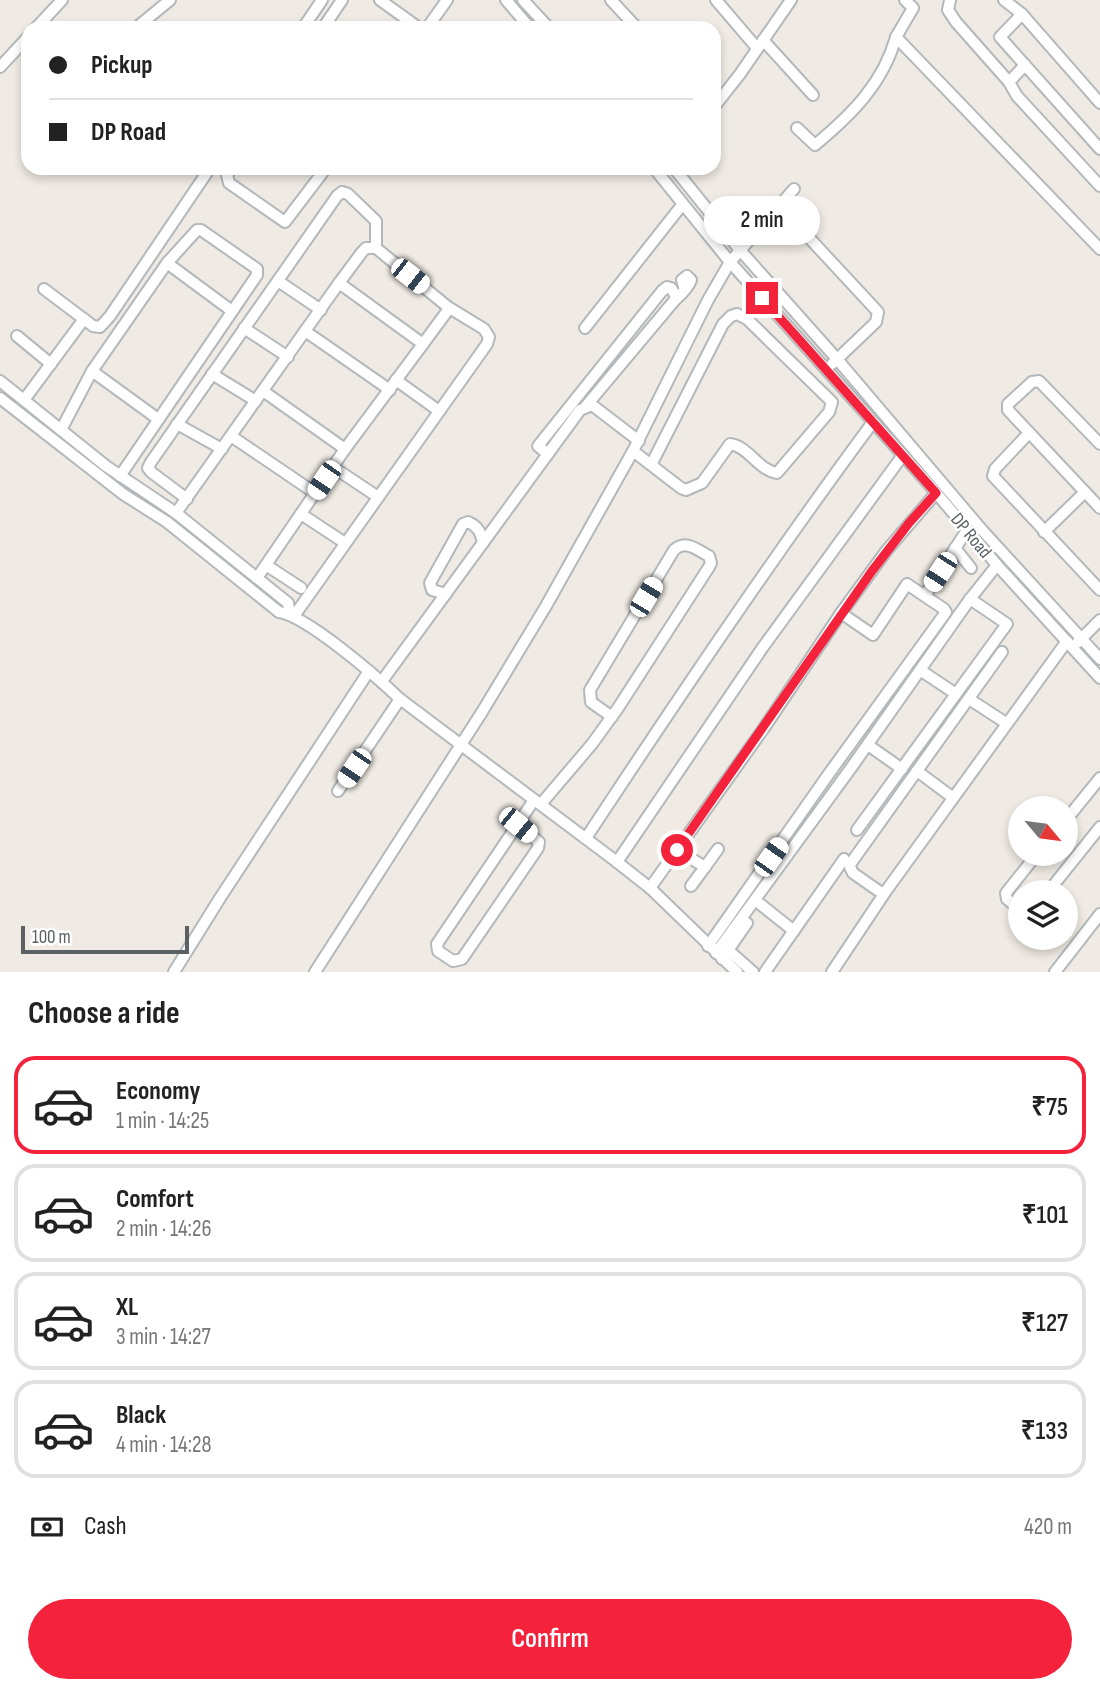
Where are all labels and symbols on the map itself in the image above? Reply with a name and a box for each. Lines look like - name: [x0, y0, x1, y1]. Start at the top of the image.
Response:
- callout: 2 min: [704, 196, 820, 246]
- car: [387, 255, 434, 297]
- route end: [746, 282, 778, 314]
- car: [304, 457, 345, 503]
- street label: DP Road: [945, 509, 996, 563]
- car: [920, 549, 961, 595]
- car: [627, 574, 666, 620]
- car: [334, 745, 375, 791]
- north arrow: [1008, 796, 1078, 866]
- car: [496, 804, 541, 846]
- route start: [661, 834, 693, 866]
- car: [751, 834, 792, 880]
- scale bar: [21, 923, 189, 955]

